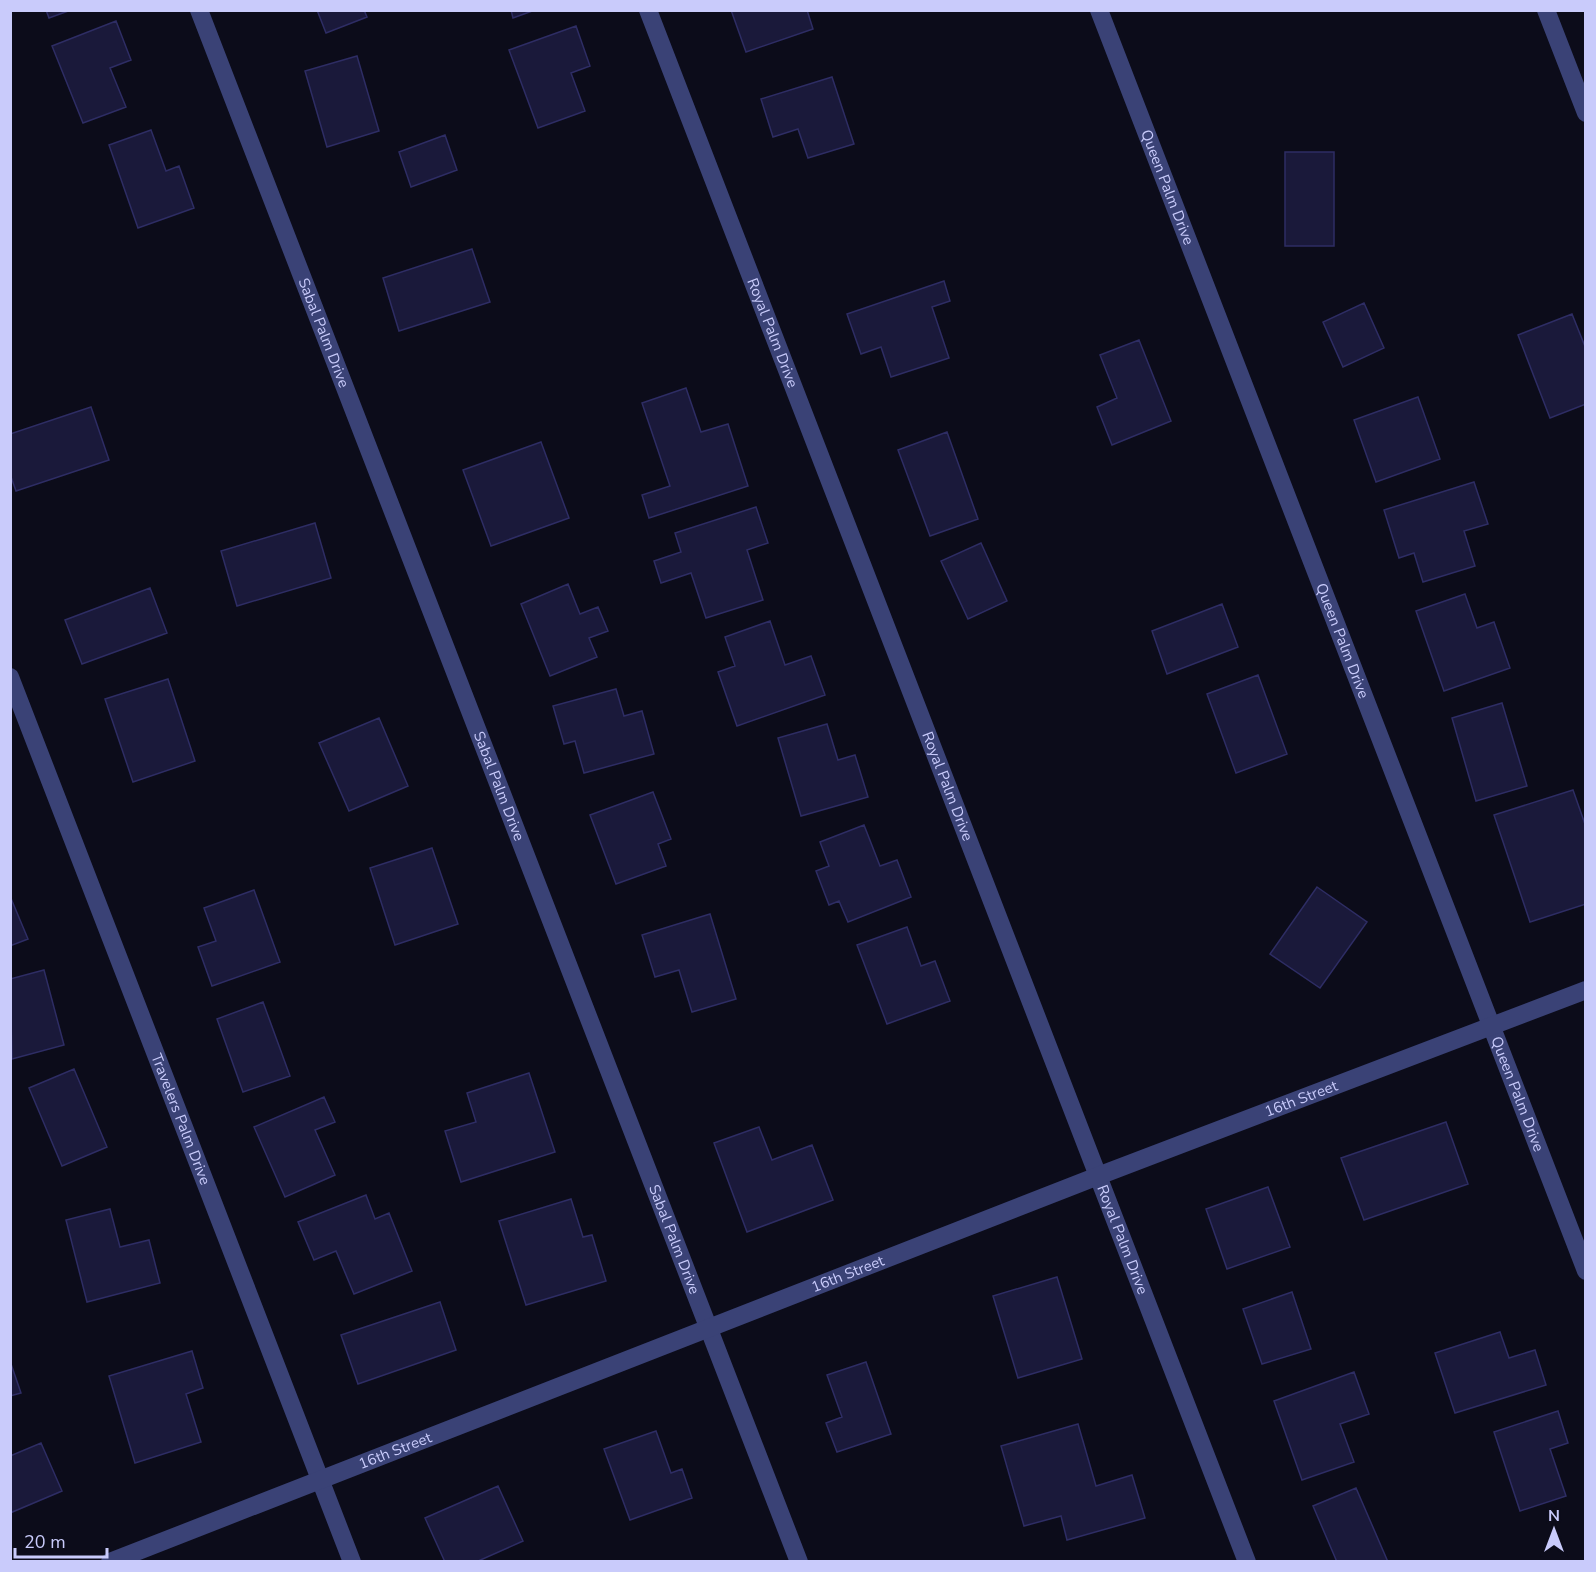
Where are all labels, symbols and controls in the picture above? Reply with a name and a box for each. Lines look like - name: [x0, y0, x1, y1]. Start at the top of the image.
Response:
- street label: Queen Palm Drive: [1136, 127, 1199, 248]
- street label: Sabal Palm Drive: [294, 275, 354, 390]
- street label: Royal Palm Drive: [742, 275, 803, 390]
- street label: Queen Palm Drive: [1311, 580, 1374, 701]
- street label: Sabal Palm Drive: [469, 728, 529, 844]
- street label: Royal Palm Drive: [917, 729, 978, 844]
- street label: Queen Palm Drive: [1486, 1033, 1549, 1155]
- street label: Travelers Palm Drive: [146, 1051, 215, 1188]
- street label: 16th Street: [1262, 1075, 1341, 1122]
- street label: Sabal Palm Drive: [644, 1182, 705, 1297]
- street label: Royal Palm Drive: [1092, 1182, 1153, 1297]
- street label: 16th Street: [808, 1250, 888, 1297]
- street label: 16th Street: [356, 1427, 435, 1474]
- north arrow: [1524, 1500, 1584, 1560]
- text: N: [1548, 1505, 1560, 1527]
- scale bar: [15, 1521, 106, 1559]
- text: 20 m: [24, 1530, 66, 1554]

